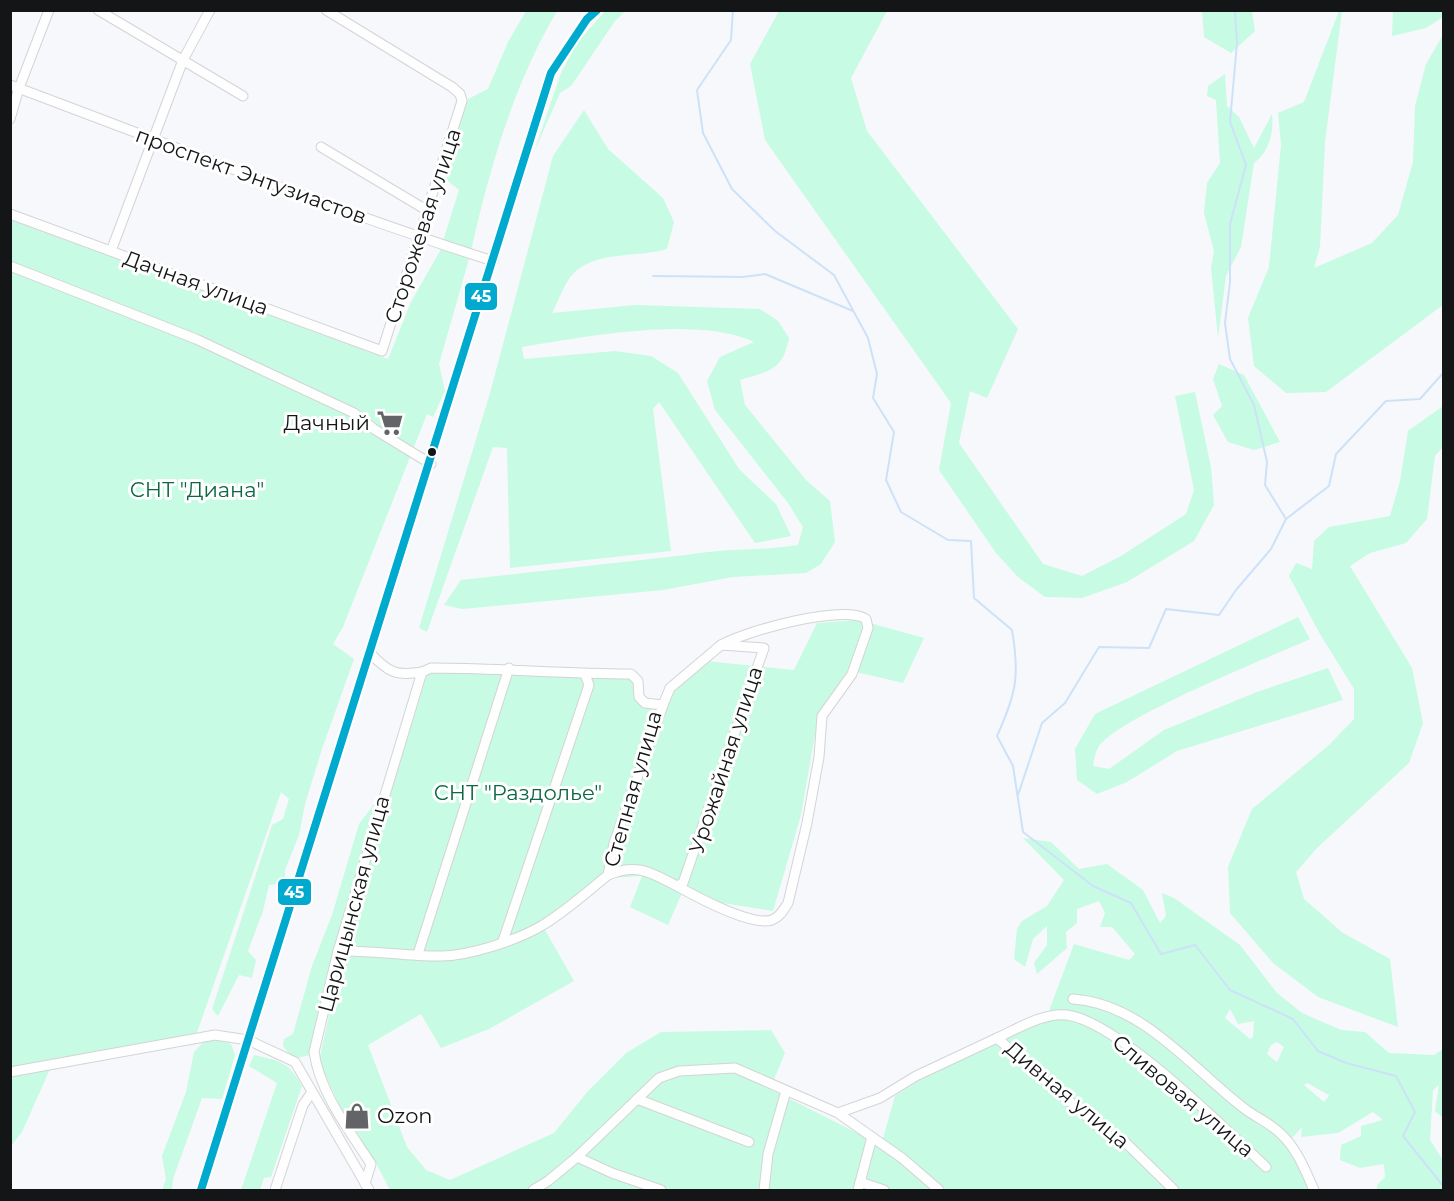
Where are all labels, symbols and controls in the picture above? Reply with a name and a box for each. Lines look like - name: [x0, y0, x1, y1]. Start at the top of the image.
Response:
- street label: проспект Энтузиастов: [132, 122, 370, 229]
- street label: Сторожевая улица: [379, 125, 466, 327]
- street label: Дачная улица: [121, 245, 272, 320]
- line badge: 45: [464, 282, 498, 311]
- text: 45: [471, 287, 492, 306]
- supermarket icon: Дачный: [375, 408, 405, 438]
- place label: Дачный: [283, 410, 370, 435]
- unlabelled marker: [426, 446, 438, 458]
- park label: СНТ "Диана": [130, 477, 264, 502]
- street label: Урожайная улица: [684, 663, 768, 856]
- street label: Степная улица: [598, 708, 667, 870]
- park label: СНТ "Раздолье": [434, 780, 602, 805]
- street label: Царицынская улица: [313, 793, 394, 1015]
- line badge: 45: [277, 878, 312, 906]
- text: 45: [284, 883, 305, 902]
- street label: Сливовая улица: [1107, 1029, 1259, 1162]
- street label: Дивная улица: [1000, 1036, 1134, 1154]
- shop icon: Ozon: [342, 1101, 372, 1131]
- place label: Ozon: [377, 1103, 433, 1128]

